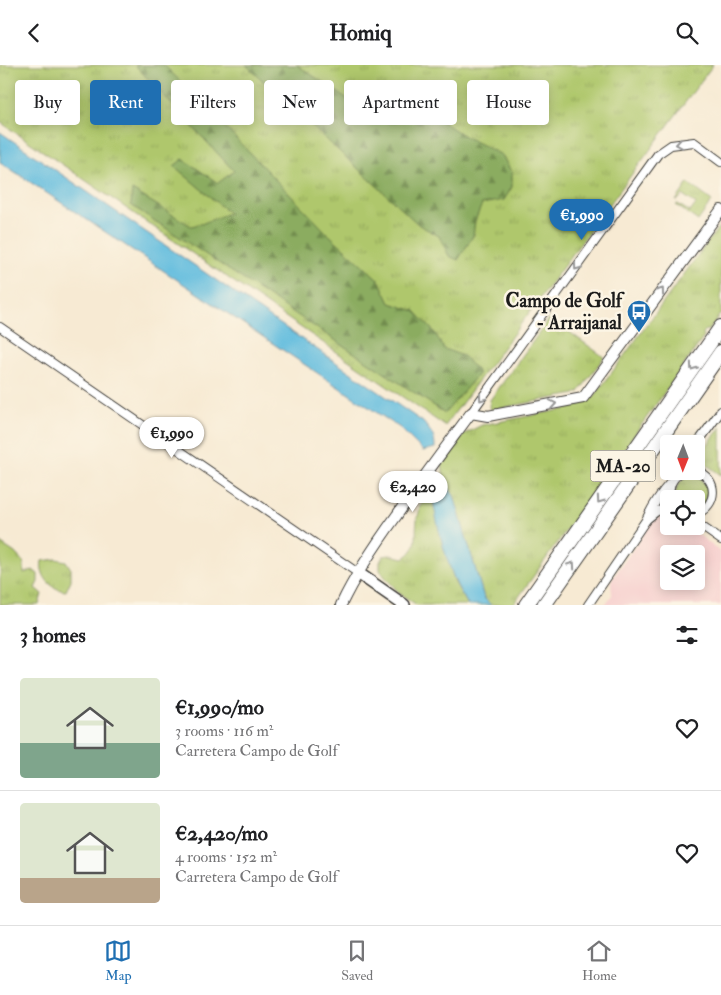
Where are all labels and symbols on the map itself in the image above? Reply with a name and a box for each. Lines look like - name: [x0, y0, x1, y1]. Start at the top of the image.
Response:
- one-way arrow: [674, 138, 682, 149]
- pin: €1,990: [541, 199, 623, 241]
- one-way arrow: [574, 261, 583, 271]
- one-way arrow: [655, 287, 664, 297]
- place label: Campo de Golf - Arraijanal: [506, 289, 625, 335]
- bus stop icon: Campo de Golf - Arraijanal: [626, 299, 652, 333]
- one-way arrow: [690, 361, 699, 371]
- one-way arrow: [478, 393, 488, 402]
- one-way arrow: [549, 399, 558, 409]
- pin: €1,990: [131, 417, 213, 459]
- north arrow: [660, 435, 705, 480]
- road number: MA-20: [590, 451, 656, 481]
- pin: €2,420: [372, 471, 454, 513]
- one-way arrow: [597, 494, 606, 504]
- one-way arrow: [566, 561, 575, 571]

